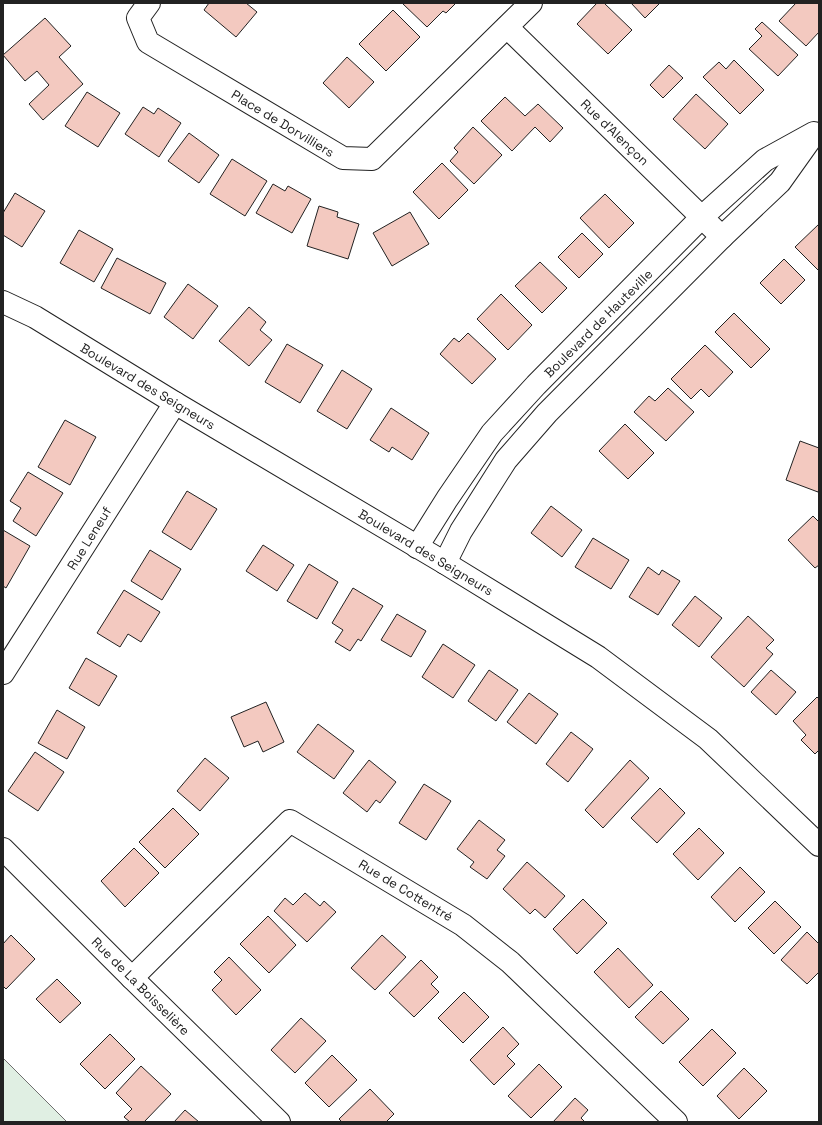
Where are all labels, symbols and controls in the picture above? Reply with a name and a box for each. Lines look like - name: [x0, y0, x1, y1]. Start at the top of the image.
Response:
- street label: Place de Dorvilliers: [228, 86, 337, 161]
- street label: Rue d'Alençon: [577, 95, 652, 169]
- street label: Boulevard de Hauteville: [541, 266, 656, 381]
- street label: Boulevard des Seigneurs: [77, 339, 218, 434]
- street label: Rue Leneuf: [63, 503, 116, 573]
- street label: Boulevard des Seigneurs: [355, 505, 496, 600]
- street label: Rue de Cottentré: [356, 856, 456, 925]
- street label: Rue de La Boisselière: [88, 934, 193, 1039]

